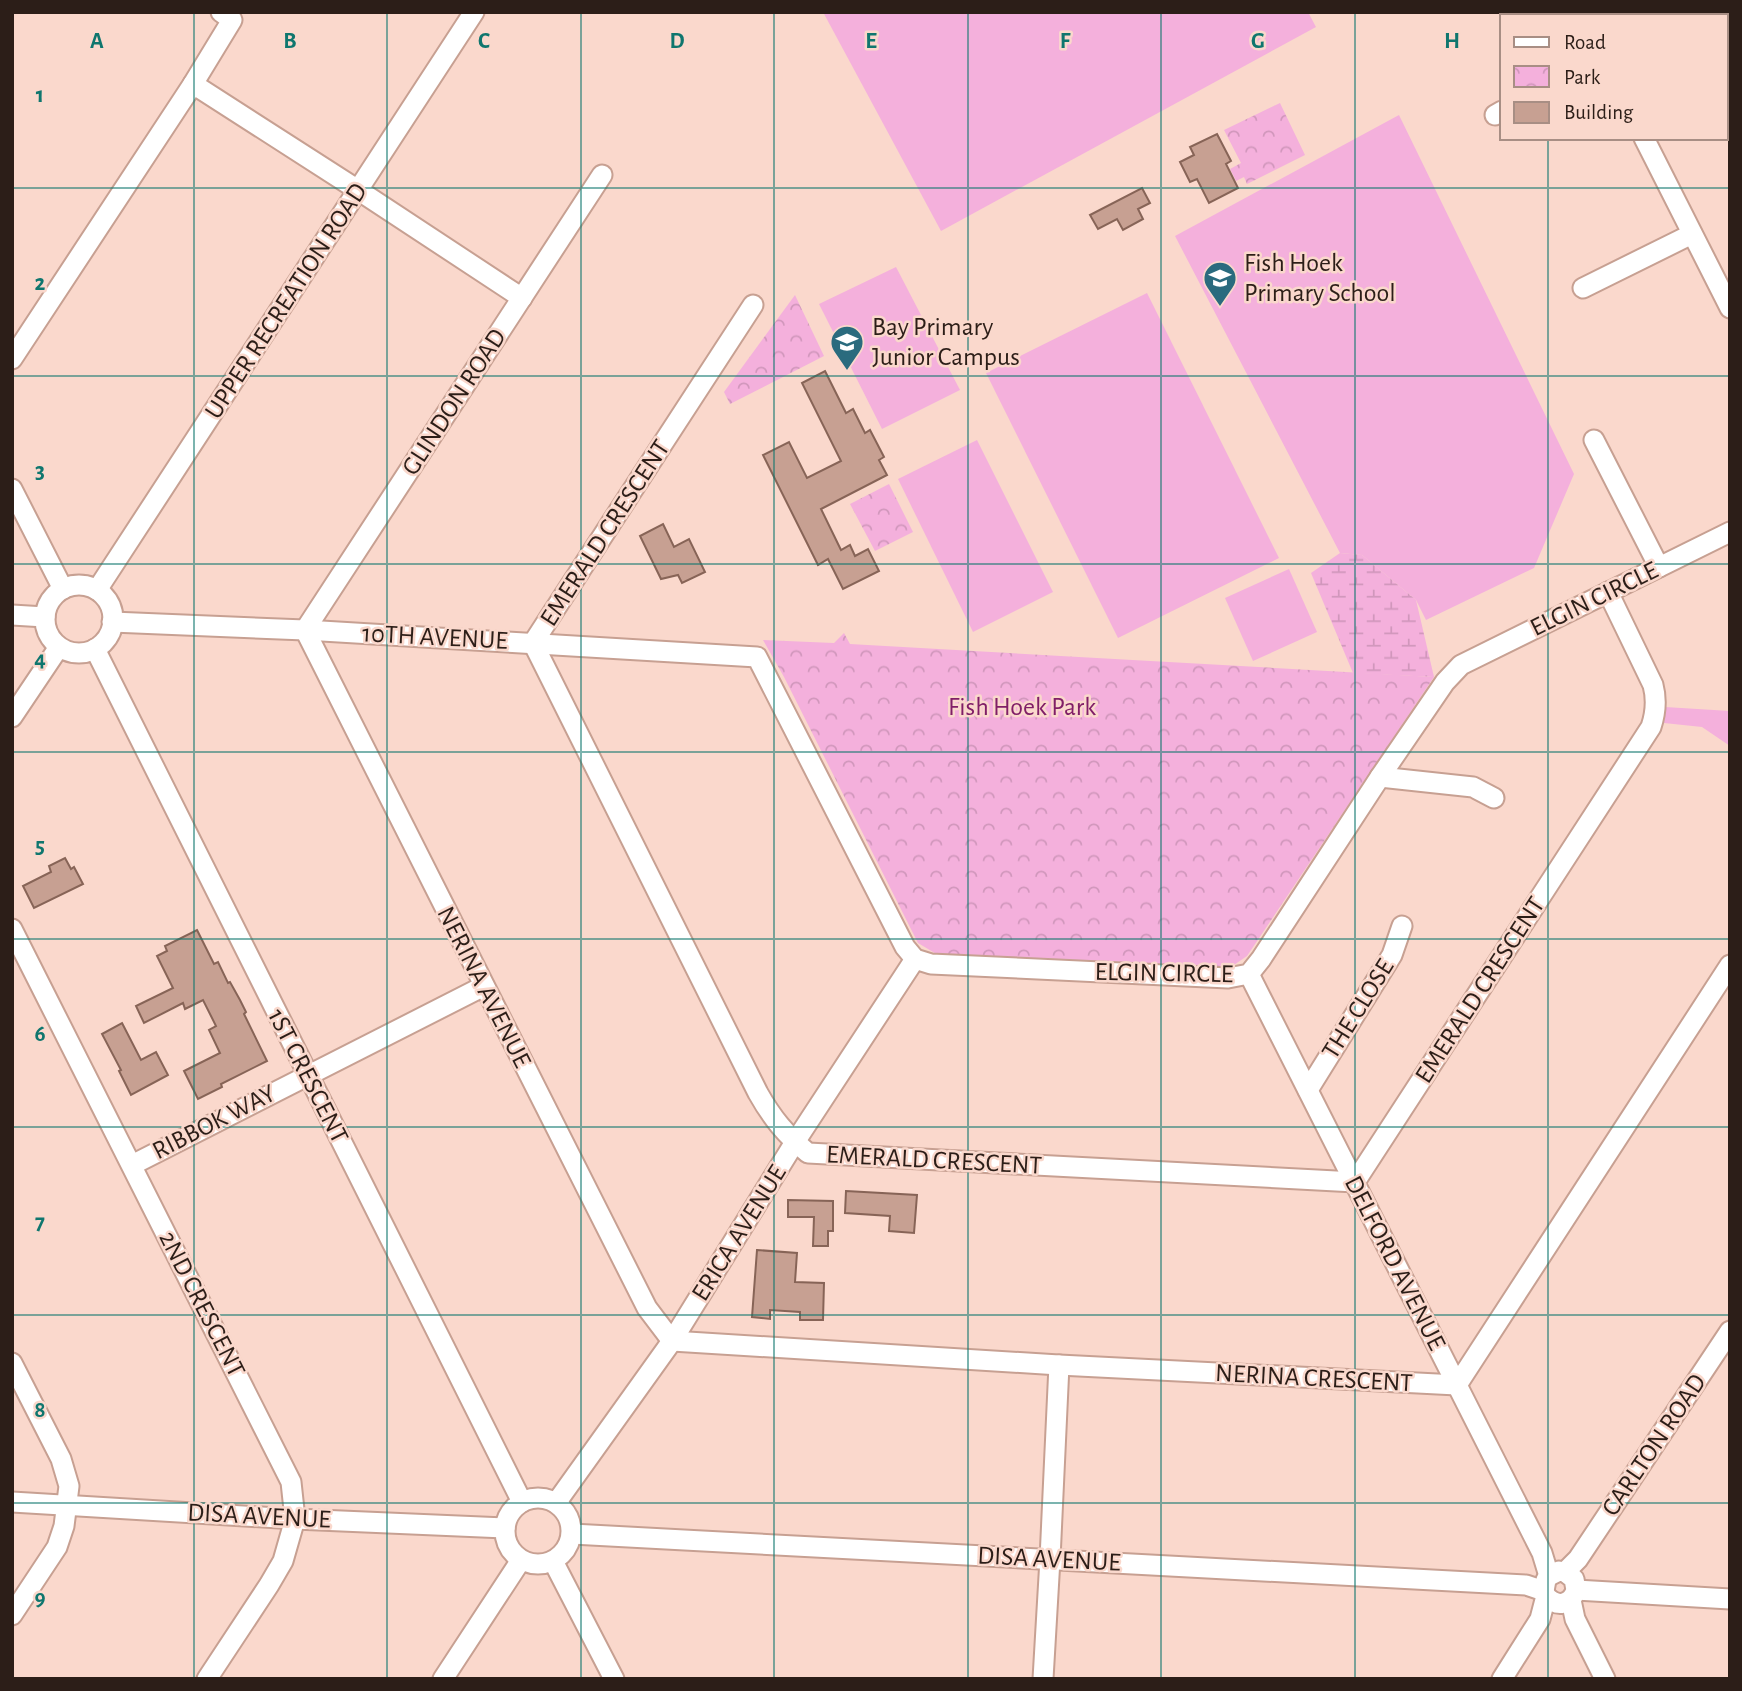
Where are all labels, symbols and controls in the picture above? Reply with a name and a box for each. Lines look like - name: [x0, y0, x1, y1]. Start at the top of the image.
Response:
- legend: [1500, 14, 1728, 140]
- text: A: [90, 30, 104, 53]
- text: B: [283, 30, 297, 53]
- text: C: [478, 30, 490, 53]
- text: D: [669, 30, 685, 53]
- text: E: [865, 30, 877, 53]
- text: F: [1060, 30, 1071, 53]
- text: G: [1251, 30, 1265, 53]
- text: H: [1444, 30, 1460, 53]
- text: Road: [1564, 32, 1606, 53]
- text: Park: [1564, 67, 1601, 88]
- text: 1: [36, 84, 44, 107]
- text: Building: [1564, 102, 1634, 123]
- street label: UPPER RECREATION ROAD: [200, 179, 372, 423]
- place label: Fish Hoek Primary School: [1244, 250, 1396, 306]
- school or university icon: Fish Hoek Primary School: [1201, 259, 1239, 308]
- text: 2: [35, 272, 46, 295]
- place label: Bay Primary Junior Campus: [872, 314, 1020, 370]
- school or university icon: Bay Primary Junior Campus: [828, 323, 866, 372]
- street label: GLINDON ROAD: [397, 324, 511, 480]
- street label: EMERALD CRESCENT: [535, 435, 675, 631]
- text: 3: [35, 460, 45, 483]
- street label: ELGIN CIRCLE: [1526, 557, 1662, 641]
- street label: 10TH AVENUE: [362, 620, 508, 654]
- text: 4: [34, 648, 46, 671]
- park label: Fish Hoek Park: [948, 694, 1096, 720]
- text: 5: [35, 835, 45, 858]
- street label: EMERALD CRESCENT: [1410, 892, 1550, 1088]
- street label: NERINA AVENUE: [432, 902, 536, 1072]
- street label: THE CLOSE: [1317, 955, 1399, 1063]
- street label: ELGIN CIRCLE: [1094, 959, 1234, 987]
- street label: 1ST CRESCENT: [263, 1005, 353, 1148]
- text: 6: [34, 1023, 46, 1046]
- street label: RIBBOK WAY: [148, 1080, 280, 1164]
- street label: EMERALD CRESCENT: [826, 1141, 1043, 1179]
- street label: ERICA AVENUE: [687, 1161, 791, 1305]
- street label: DELFORD AVENUE: [1340, 1172, 1450, 1354]
- text: 7: [35, 1211, 45, 1234]
- street label: 2ND CRESCENT: [154, 1227, 250, 1381]
- street label: NERINA CRESCENT: [1215, 1360, 1414, 1396]
- street label: CARLTON ROAD: [1597, 1369, 1711, 1521]
- text: 8: [34, 1399, 46, 1422]
- street label: DISA AVENUE: [187, 1499, 331, 1533]
- street label: DISA AVENUE: [977, 1542, 1121, 1576]
- text: 9: [34, 1587, 46, 1610]

